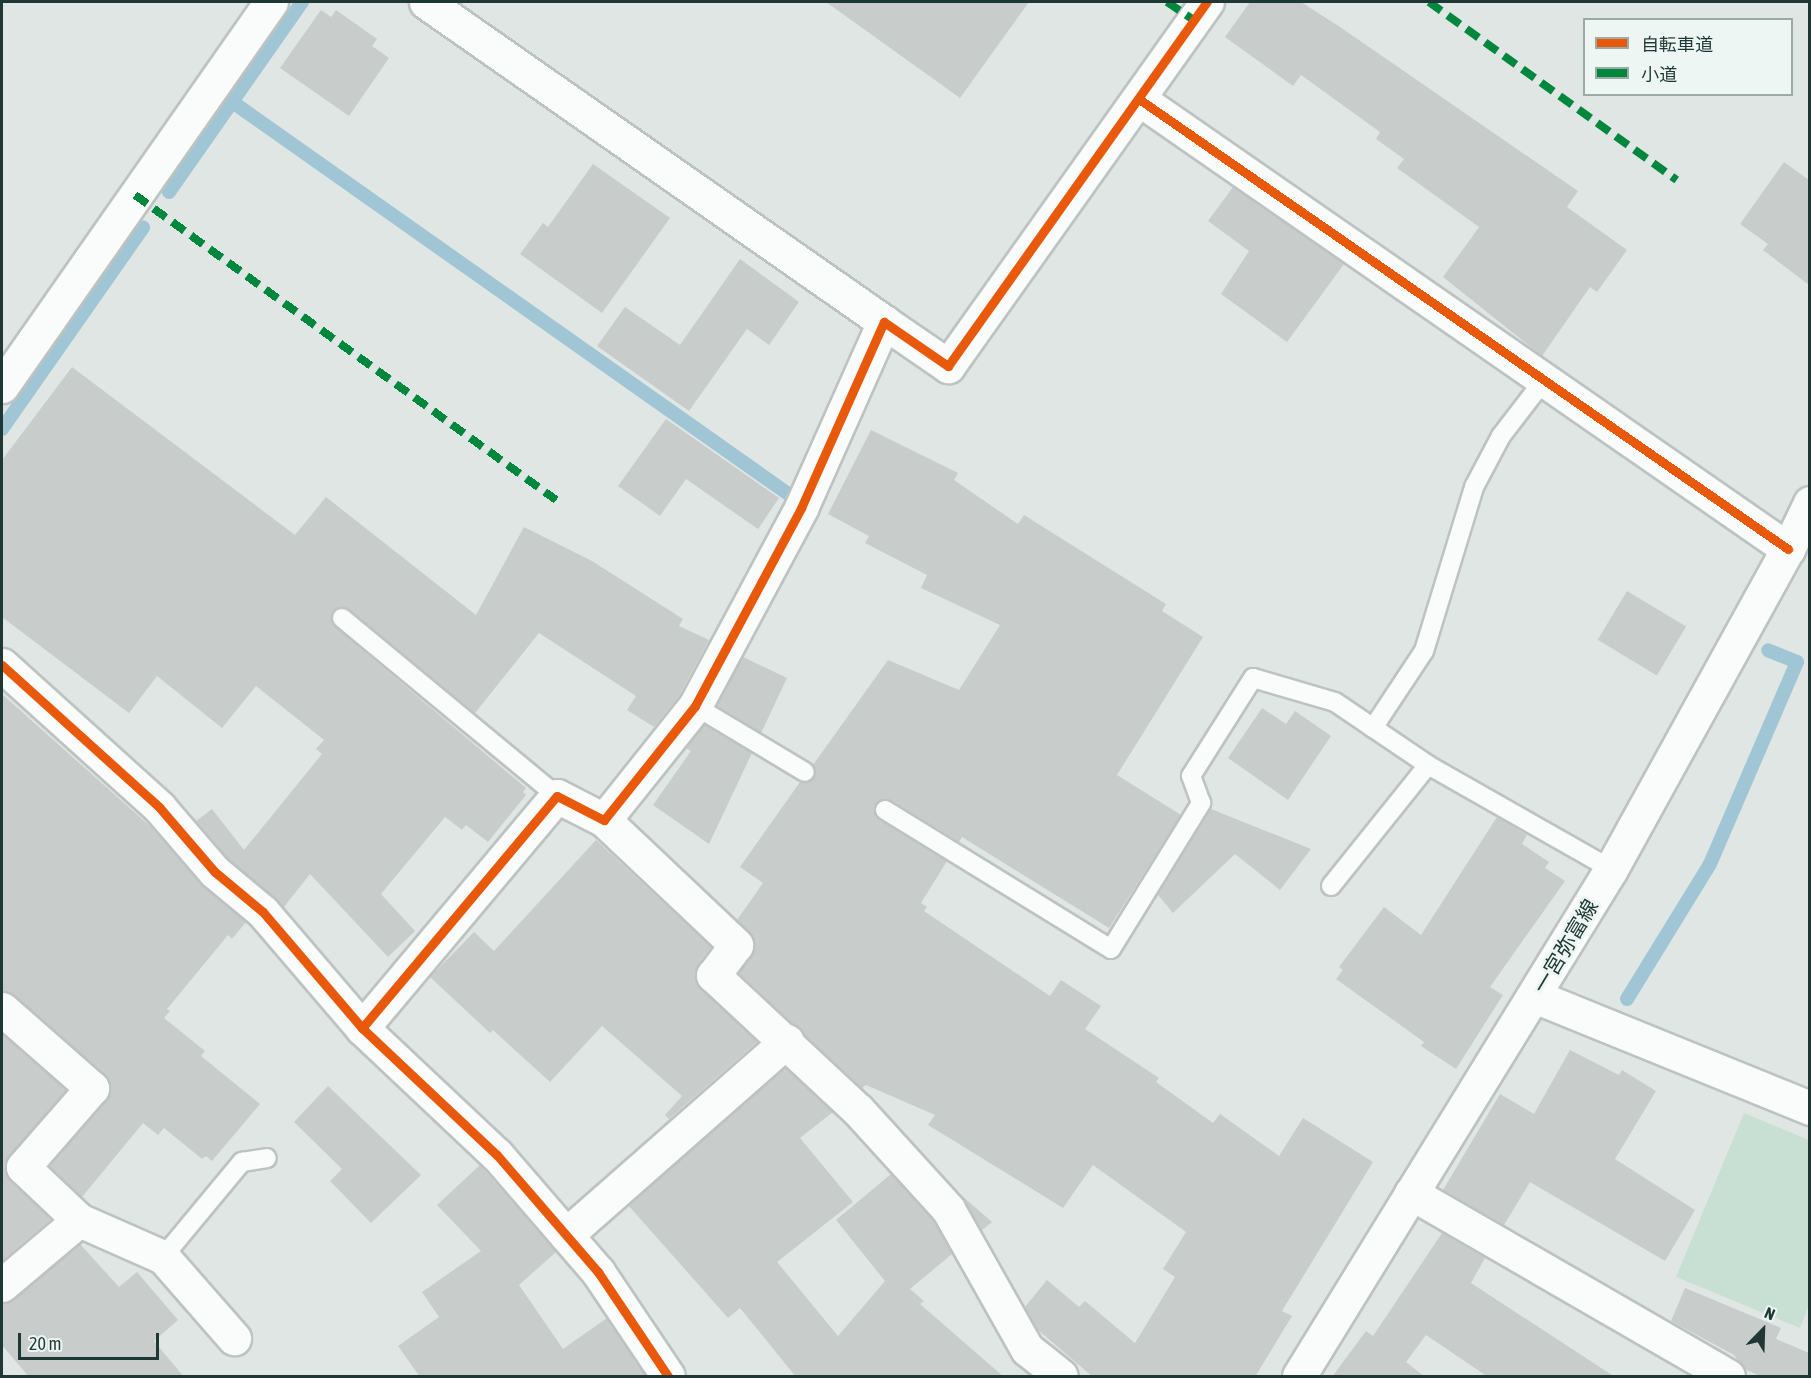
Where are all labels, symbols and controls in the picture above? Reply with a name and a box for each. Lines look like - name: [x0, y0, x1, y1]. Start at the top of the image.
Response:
- legend: [1583, 18, 1793, 96]
- text: 自転車道: [1641, 34, 1713, 55]
- text: 小道: [1641, 64, 1677, 85]
- street label: 一宮弥富線: [1527, 895, 1603, 997]
- north arrow: [1733, 1300, 1793, 1360]
- text: N: [1762, 1303, 1778, 1324]
- scale bar: [21, 1321, 162, 1359]
- text: 20 m: [29, 1333, 61, 1354]

